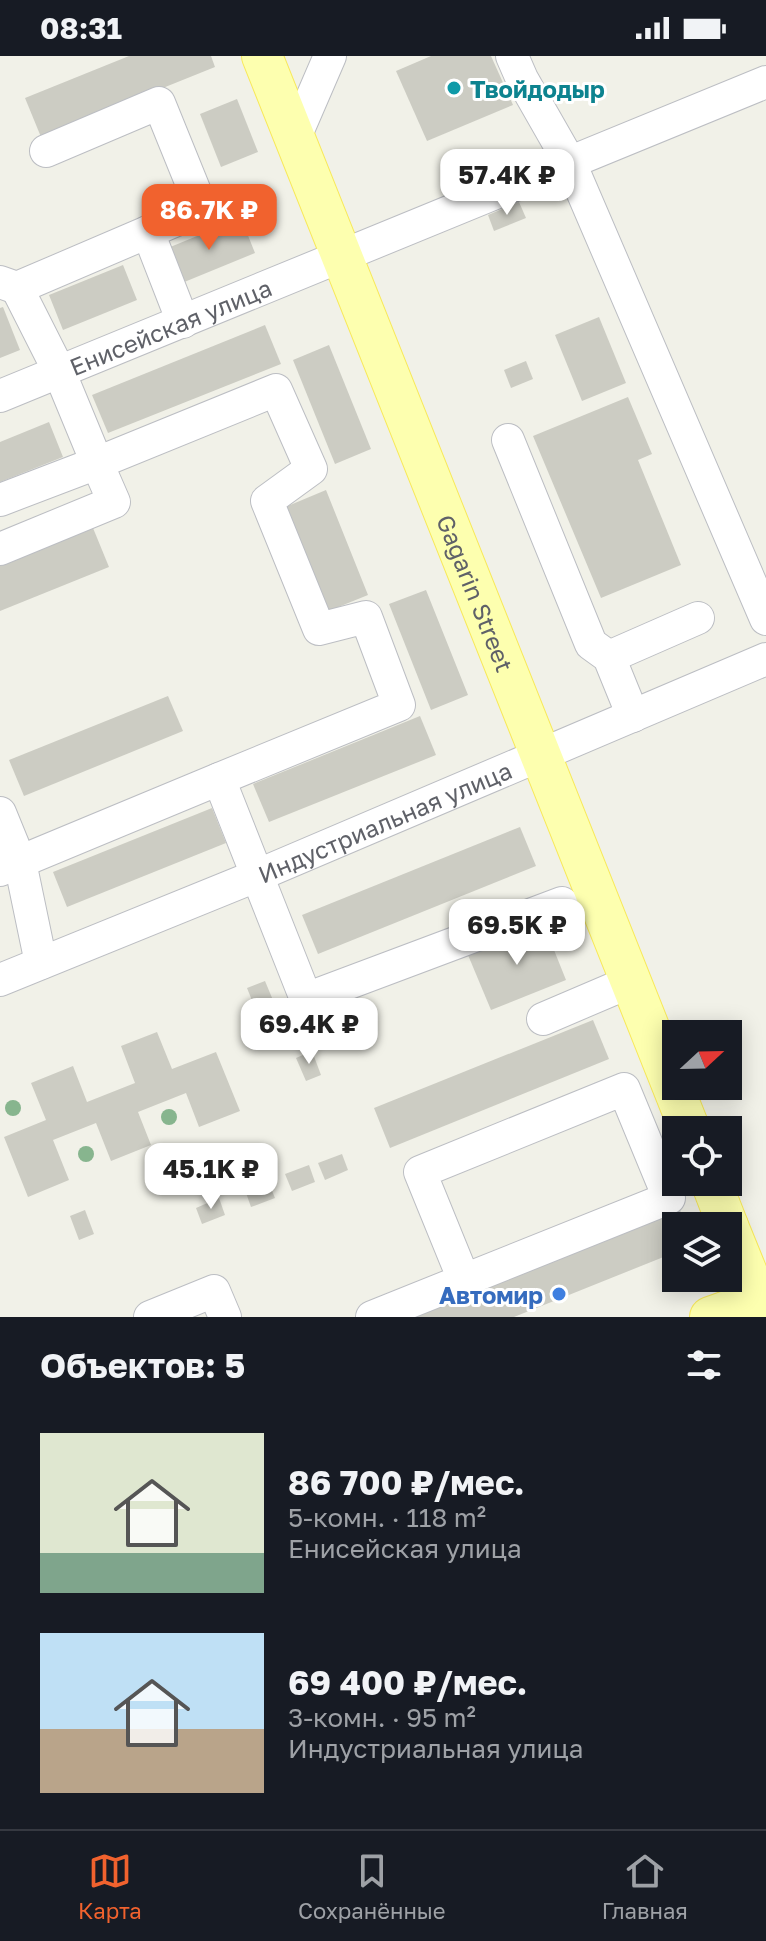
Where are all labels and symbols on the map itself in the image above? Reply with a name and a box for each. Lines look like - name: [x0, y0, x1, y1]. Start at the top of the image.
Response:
- place label: Твойдодыр: [470, 74, 605, 103]
- marker: Твойдодыр: [445, 79, 463, 97]
- pin: 57.4K ₽: [433, 149, 581, 217]
- pin: 86.7K ₽: [135, 184, 283, 252]
- street label: Енисейская улица: [65, 272, 276, 381]
- street label: Gagarin Street: [432, 510, 520, 676]
- street label: Индустриальная улица: [253, 755, 516, 888]
- pin: 69.5K ₽: [443, 899, 591, 967]
- pin: 69.4K ₽: [235, 998, 383, 1066]
- north arrow: [662, 1020, 742, 1100]
- pin: 45.1K ₽: [137, 1143, 285, 1211]
- place label: Автомир: [439, 1280, 543, 1309]
- marker: Автомир: [550, 1285, 568, 1303]

